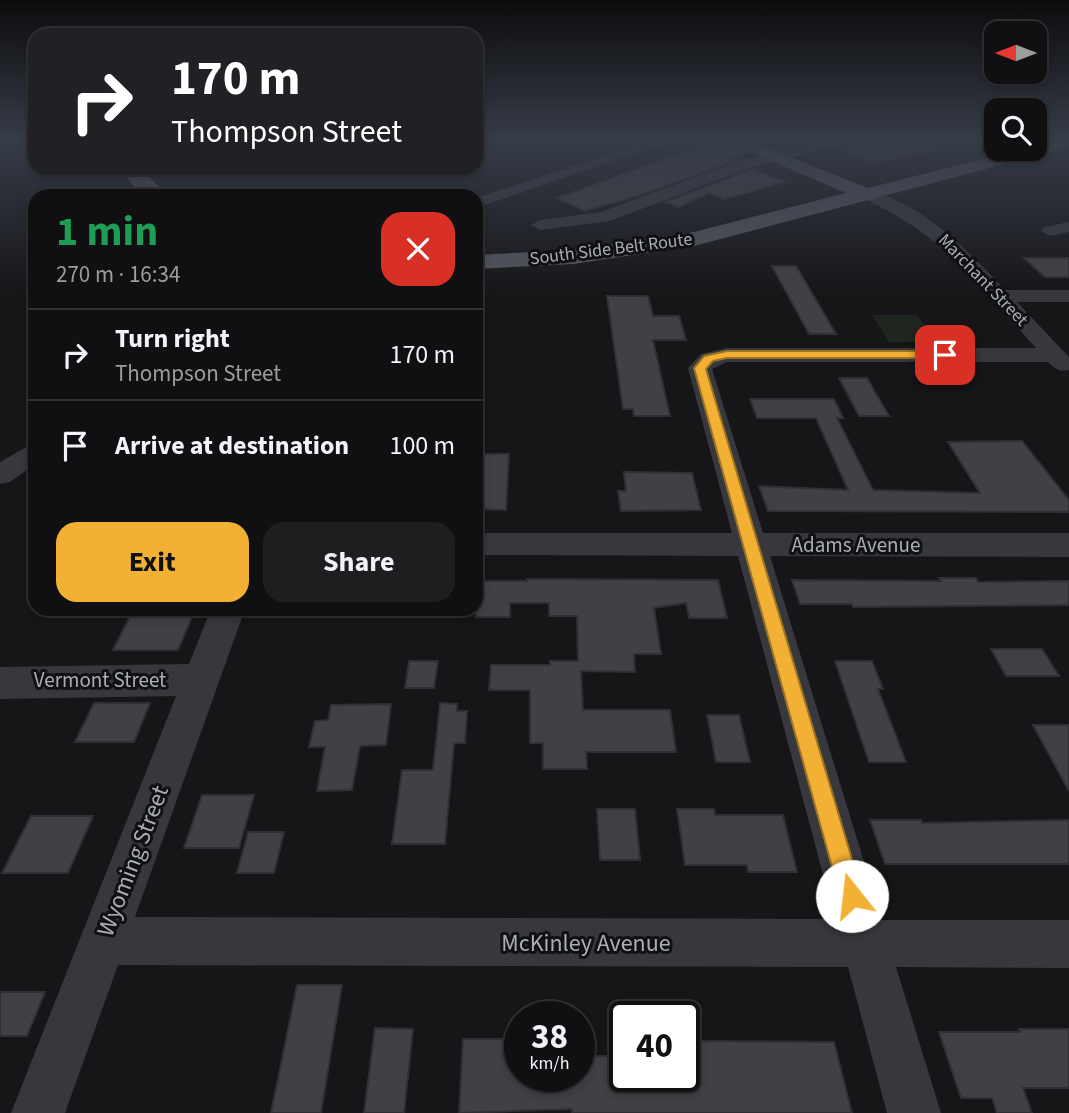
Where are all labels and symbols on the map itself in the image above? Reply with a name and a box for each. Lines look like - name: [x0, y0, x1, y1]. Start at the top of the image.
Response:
- north arrow: [984, 21, 1046, 84]
- street label: South Side Belt Route: [528, 227, 694, 271]
- street label: Marchant Street: [932, 228, 1034, 332]
- pin: [915, 325, 975, 385]
- street label: Adams Avenue: [792, 530, 920, 560]
- street label: Vermont Street: [34, 665, 166, 695]
- street label: Wyoming Street: [88, 781, 178, 941]
- position arrow: [815, 859, 889, 933]
- street label: McKinley Avenue: [501, 926, 671, 961]
- speed limit sign: 40: [609, 1001, 700, 1092]

